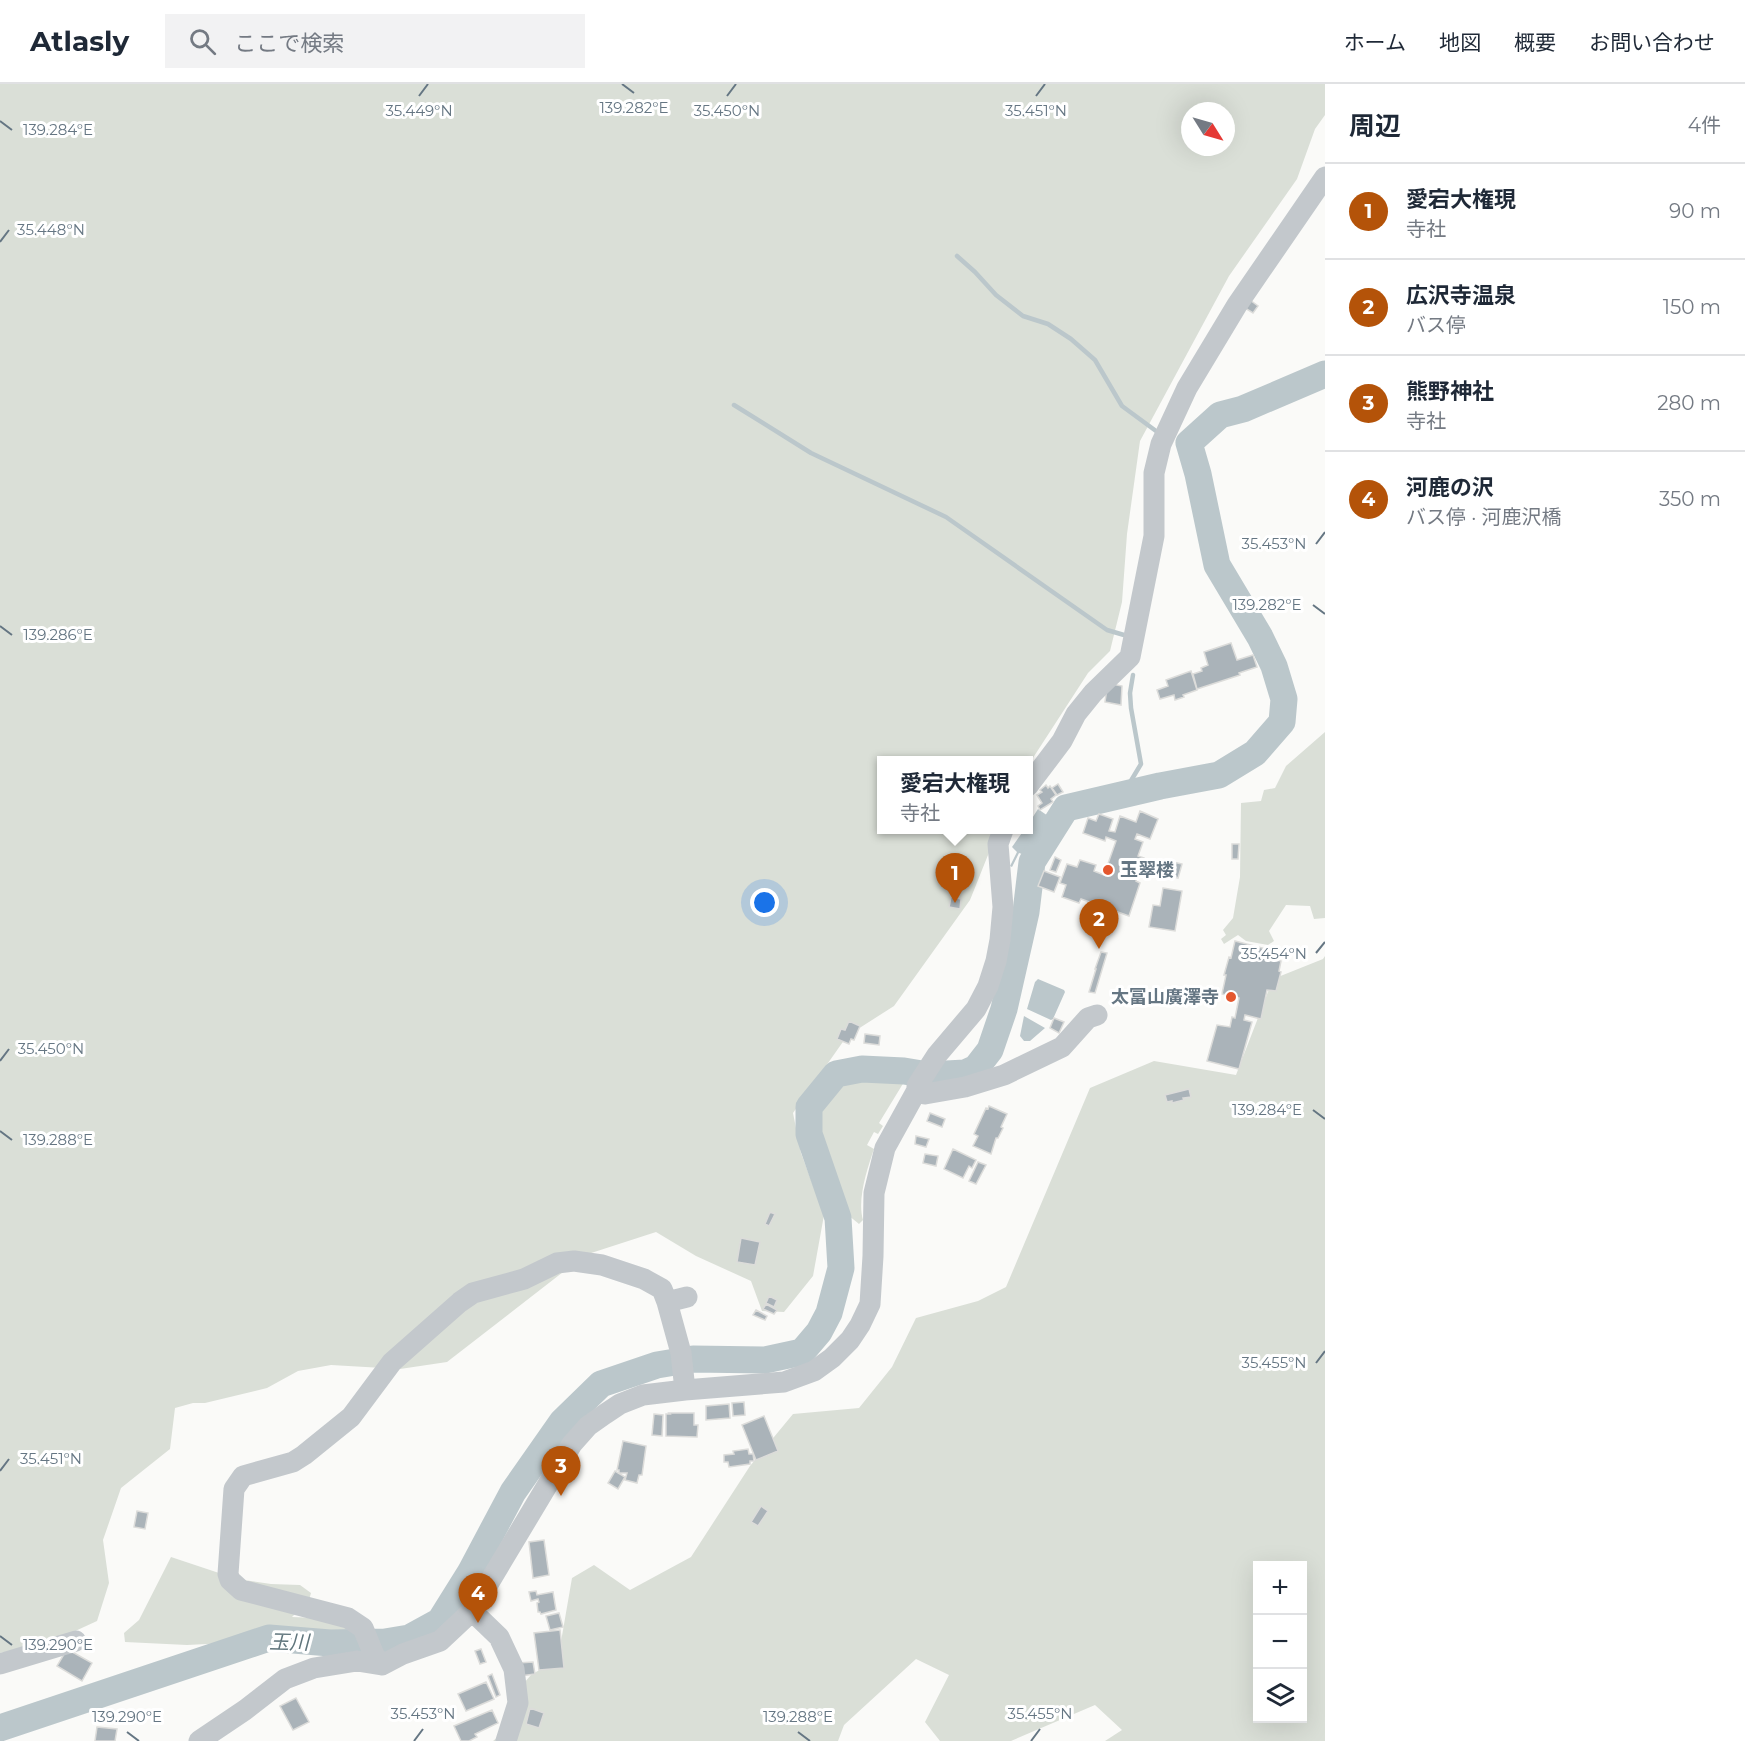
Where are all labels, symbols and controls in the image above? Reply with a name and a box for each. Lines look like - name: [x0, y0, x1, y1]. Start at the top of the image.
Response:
- search box: [165, 14, 585, 68]
- text: Atlasly: [30, 24, 129, 58]
- icon: search: [186, 25, 219, 58]
- text: ここで検索: [234, 30, 344, 57]
- text: ホーム: [1344, 30, 1406, 55]
- text: 地図: [1439, 30, 1481, 55]
- text: 概要: [1514, 30, 1556, 55]
- text: お問い合わせ: [1589, 30, 1715, 55]
- text: 139.282°E: [599, 98, 669, 117]
- text: 35.449°N: [385, 101, 453, 120]
- text: 35.450°N: [694, 101, 760, 120]
- text: 35.451°N: [1005, 101, 1067, 120]
- north arrow: [1181, 102, 1235, 156]
- text: 周辺: [1349, 110, 1401, 142]
- text: 4件: [1688, 113, 1721, 137]
- text: 139.284°E: [23, 120, 93, 139]
- text: 愛宕大権現: [1406, 186, 1516, 213]
- text: 1: [1365, 199, 1372, 223]
- text: 90 m: [1669, 199, 1721, 223]
- text: 寺社: [1406, 217, 1446, 241]
- text: 35.448°N: [17, 220, 85, 239]
- text: 広沢寺温泉: [1406, 282, 1516, 309]
- text: 2: [1363, 295, 1374, 319]
- text: 150 m: [1663, 295, 1721, 319]
- text: バス停: [1406, 313, 1466, 337]
- text: 熊野神社: [1406, 378, 1494, 405]
- text: 3: [1363, 391, 1374, 415]
- text: 280 m: [1657, 391, 1721, 415]
- text: 寺社: [1406, 409, 1446, 433]
- text: 河鹿の沢: [1406, 474, 1494, 501]
- text: 4: [1362, 487, 1375, 511]
- text: 350 m: [1659, 487, 1721, 511]
- text: バス停 · 河鹿沢橋: [1406, 505, 1562, 529]
- text: 35.453°N: [1242, 534, 1306, 553]
- text: 139.282°E: [1232, 595, 1302, 614]
- text: 139.286°E: [23, 625, 93, 644]
- popup: [877, 756, 1033, 834]
- text: 愛宕大権現: [900, 770, 1010, 797]
- text: 寺社: [900, 801, 940, 825]
- pin: 1: [936, 854, 974, 903]
- place label: 玉翠楼: [1120, 859, 1174, 881]
- marker: 玉翠楼: [1101, 863, 1115, 877]
- your location: [750, 888, 779, 917]
- pin: 2: [1080, 900, 1118, 949]
- text: 35.454°N: [1241, 944, 1307, 963]
- place label: 太冨山廣澤寺: [1111, 986, 1219, 1008]
- marker: 太冨山廣澤寺: [1224, 990, 1238, 1004]
- text: 35.450°N: [18, 1039, 84, 1058]
- text: 139.284°E: [1232, 1100, 1302, 1119]
- text: 139.288°E: [23, 1130, 93, 1149]
- text: 35.455°N: [1242, 1353, 1306, 1372]
- pin: 3: [542, 1446, 580, 1496]
- text: 35.451°N: [20, 1449, 82, 1468]
- map controls: [1253, 1561, 1307, 1723]
- button: +: [1253, 1561, 1307, 1615]
- pin: 4: [458, 1574, 498, 1623]
- button: −: [1253, 1615, 1307, 1669]
- water label: 玉川: [269, 1630, 311, 1654]
- text: 139.290°E: [23, 1635, 93, 1654]
- button: layers: [1253, 1669, 1307, 1723]
- text: 35.453°N: [391, 1704, 455, 1723]
- text: 35.455°N: [1008, 1704, 1072, 1723]
- text: 139.290°E: [92, 1707, 162, 1726]
- text: 139.288°E: [763, 1707, 833, 1726]

